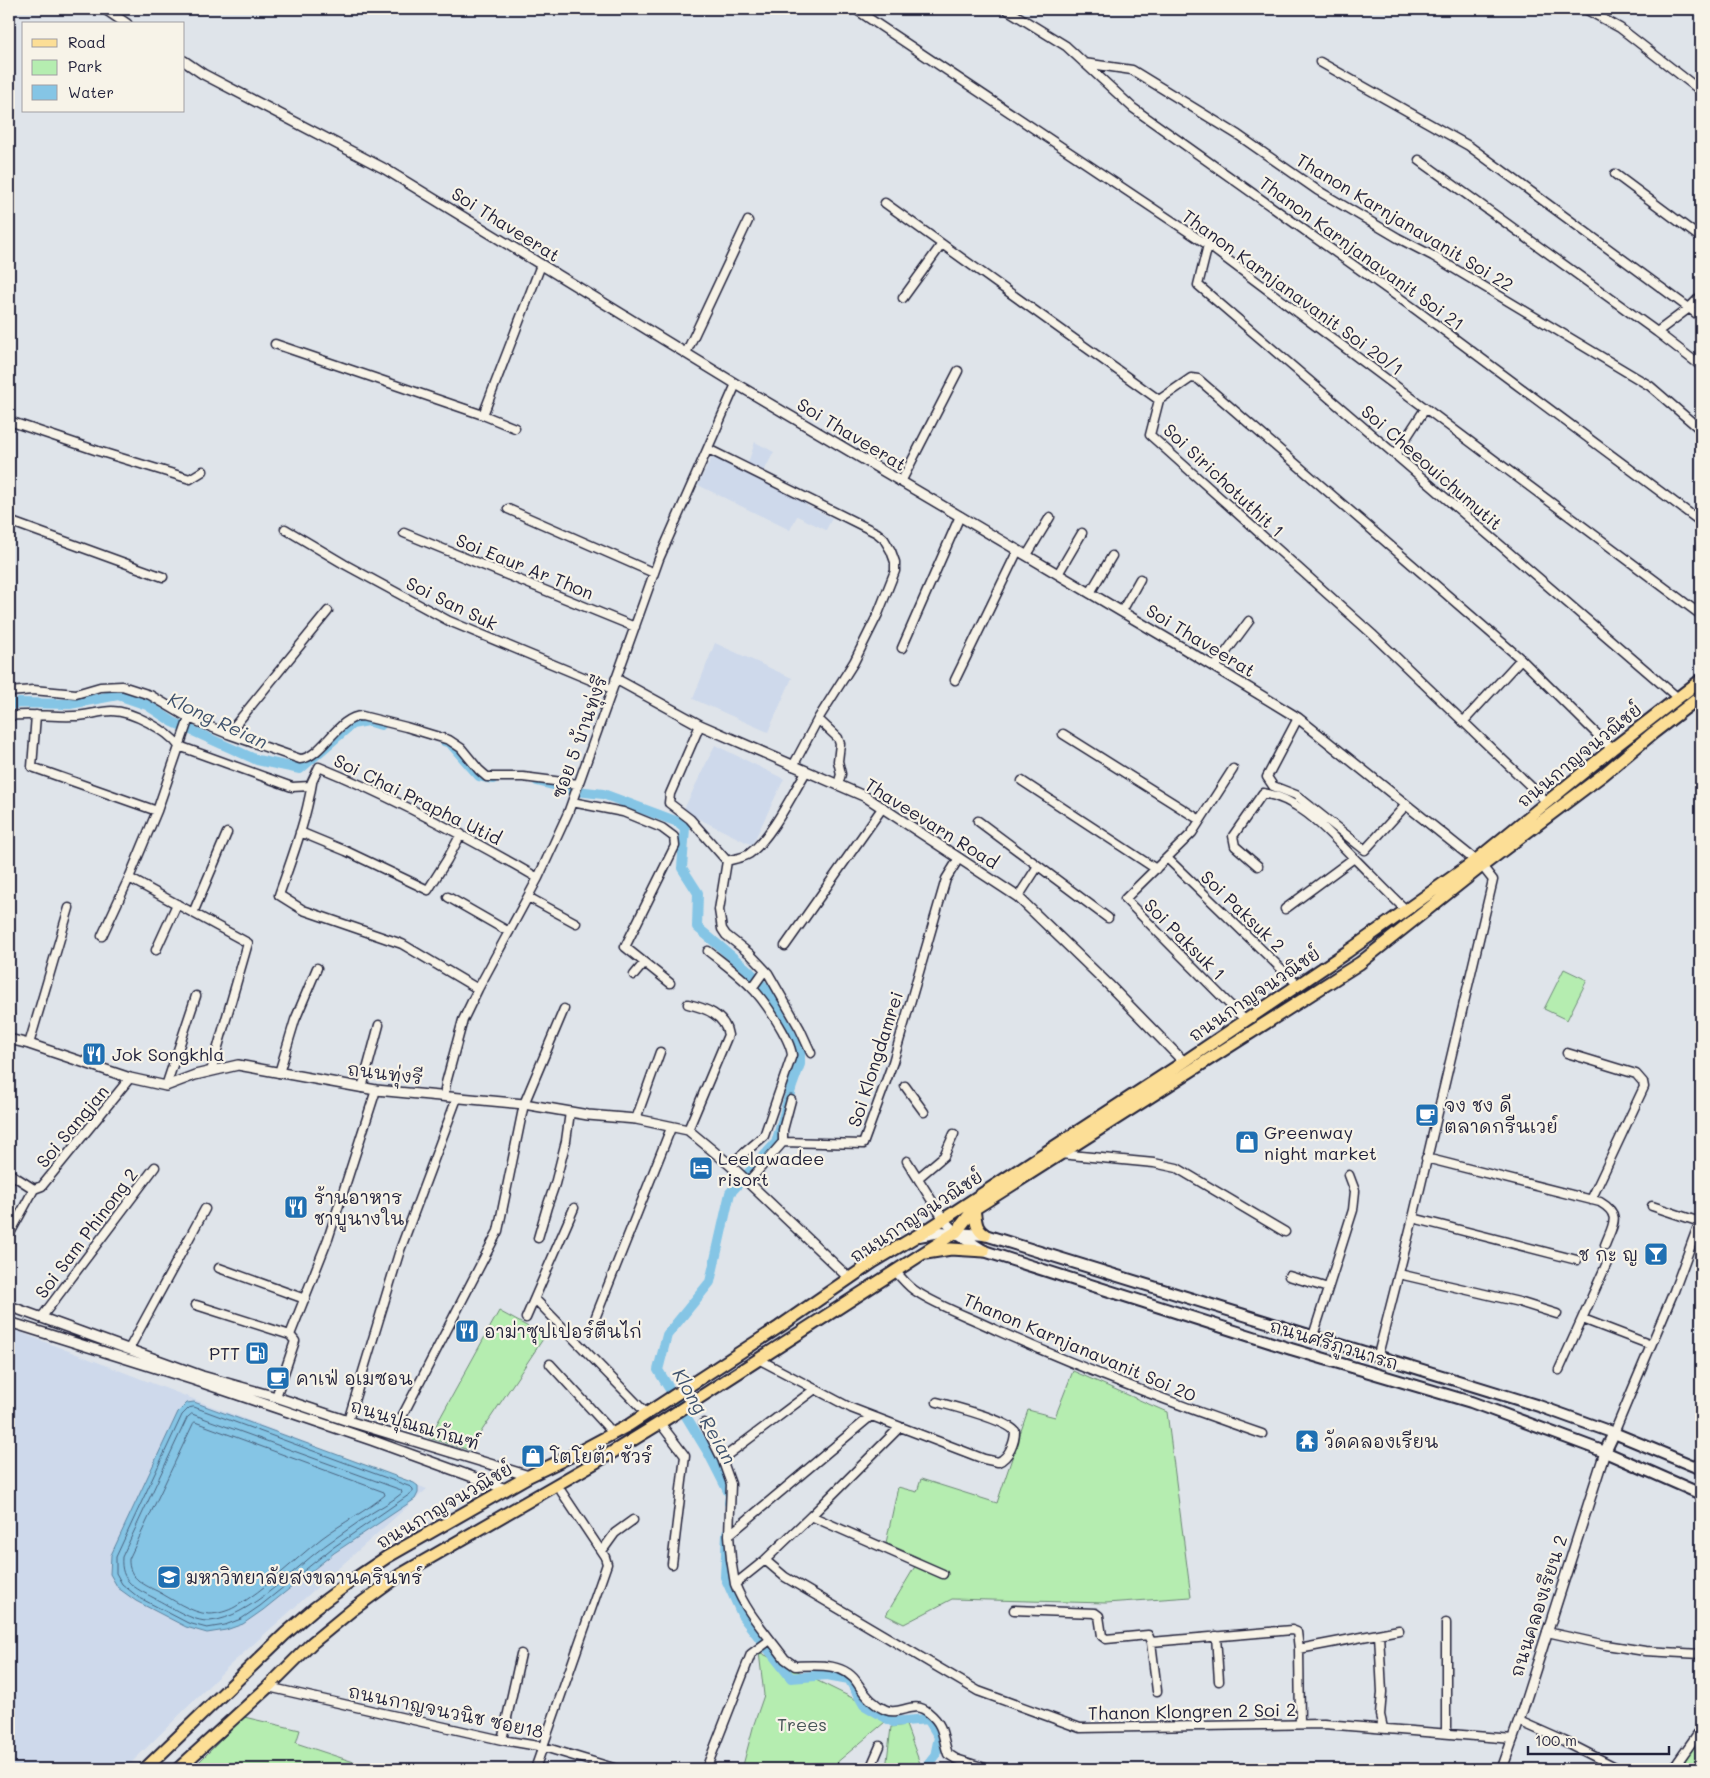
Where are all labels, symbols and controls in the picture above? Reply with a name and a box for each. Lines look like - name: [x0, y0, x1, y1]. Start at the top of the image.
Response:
- legend: [22, 22, 185, 112]
- text: Road: [68, 32, 105, 52]
- text: Park: [68, 56, 102, 76]
- text: Water: [68, 82, 114, 102]
- street label: Thanon Karnjanavanit Soi 22: [1292, 147, 1518, 297]
- street label: Thanon Karnjanavanit Soi 21: [1255, 171, 1469, 335]
- street label: Soi Thaveerat: [447, 181, 565, 267]
- street label: Thanon Karnjanavanit Soi 20/1: [1178, 204, 1408, 380]
- street label: Soi Thaveerat: [793, 392, 911, 476]
- street label: Soi Cheeouichumutit: [1356, 399, 1508, 535]
- street label: Soi Sirichotuthit 1: [1158, 418, 1290, 542]
- street label: Soi Eaur Ar Thon: [453, 527, 597, 605]
- street label: Soi San Suk: [402, 571, 502, 635]
- street label: Soi Thaveerat: [1142, 598, 1260, 682]
- street label: ซอย 5 บ้านทุ่งรี: [545, 672, 614, 803]
- water label: Klong Reian: [164, 686, 272, 754]
- street label: ถนนกาญจนวณิชย์: [1512, 697, 1646, 813]
- street label: Soi Chai Prapha Utid: [330, 748, 506, 850]
- street label: Thaveevarn Road: [861, 772, 1003, 874]
- street label: Soi Paksuk 2: [1196, 865, 1290, 957]
- street label: Soi Paksuk 1: [1139, 893, 1231, 985]
- street label: ถนนกาญจนวณิชย์: [1184, 941, 1324, 1047]
- street label: Soi Klongdamrei: [842, 988, 908, 1130]
- restaurant icon: Jok Songkhla: [81, 1041, 107, 1067]
- place label: Jok Songkhla: [112, 1042, 225, 1066]
- street label: ถนนทุ่งรี: [346, 1056, 424, 1092]
- street label: Soi Sangjan: [30, 1080, 114, 1172]
- place label: จง ชง ดี ตลาดกรีนเวย์: [1444, 1093, 1558, 1138]
- cafe icon: จง ชง ดี ตลาดกรีนเวย์: [1414, 1102, 1440, 1128]
- place label: Greenway night market: [1264, 1120, 1377, 1165]
- shop icon: Greenway night market: [1234, 1129, 1260, 1155]
- place label: Leelawadee risort: [718, 1146, 824, 1191]
- hotel icon: Leelawadee risort: [688, 1155, 714, 1181]
- street label: Soi Sam Phinong 2: [29, 1163, 143, 1303]
- street label: ถนนกาญจนวณิชย์: [845, 1164, 987, 1268]
- place label: ร้านอาหาร ชาบูนางใน: [314, 1185, 404, 1232]
- restaurant icon: ร้านอาหาร ชาบูนางใน: [283, 1194, 309, 1220]
- bar icon: ช กะ ญ: [1643, 1241, 1669, 1267]
- place label: ช กะ ญ: [1578, 1242, 1638, 1266]
- street label: Thanon Karnjanavanit Soi 20: [960, 1287, 1200, 1407]
- street label: ถนนศรีภูวนารถ: [1266, 1313, 1401, 1377]
- restaurant icon: อาม่าซุปเปอร์ตีนไก่: [454, 1318, 480, 1344]
- place label: อาม่าซุปเปอร์ตีนไก่: [484, 1319, 642, 1345]
- fuel station icon: PTT: [244, 1340, 270, 1366]
- place label: PTT: [209, 1341, 240, 1365]
- water label: Klong Reian: [667, 1363, 743, 1469]
- cafe icon: คาเฟ่ อเมซอน: [265, 1365, 291, 1391]
- place label: คาเฟ่ อเมซอน: [296, 1366, 413, 1390]
- street label: ถนนปุณณกัณฑ์: [347, 1393, 483, 1457]
- temple icon: วัดคลองเรียน: [1294, 1428, 1320, 1454]
- place label: วัดคลองเรียน: [1324, 1429, 1438, 1453]
- shop icon: โตโยต้า ชัวร์: [520, 1443, 546, 1469]
- place label: โตโยต้า ชัวร์: [549, 1444, 652, 1468]
- street label: ถนนกาญจนวณิชย์: [371, 1456, 517, 1554]
- street label: ถนนคลองเรียน 2: [1504, 1532, 1572, 1680]
- school or university icon: มหาวิทยาลัยสงขลานครินทร์: [156, 1564, 182, 1590]
- place label: มหาวิทยาลัยสงขลานครินทร์: [186, 1565, 423, 1589]
- street label: ถนนกาญจนวนิช ซอย18: [346, 1679, 546, 1743]
- street label: Thanon Klongren 2 Soi 2: [1088, 1697, 1296, 1725]
- park label: Trees: [777, 1712, 827, 1736]
- scale bar: [1528, 1723, 1669, 1755]
- text: 100 m: [1535, 1730, 1577, 1750]

